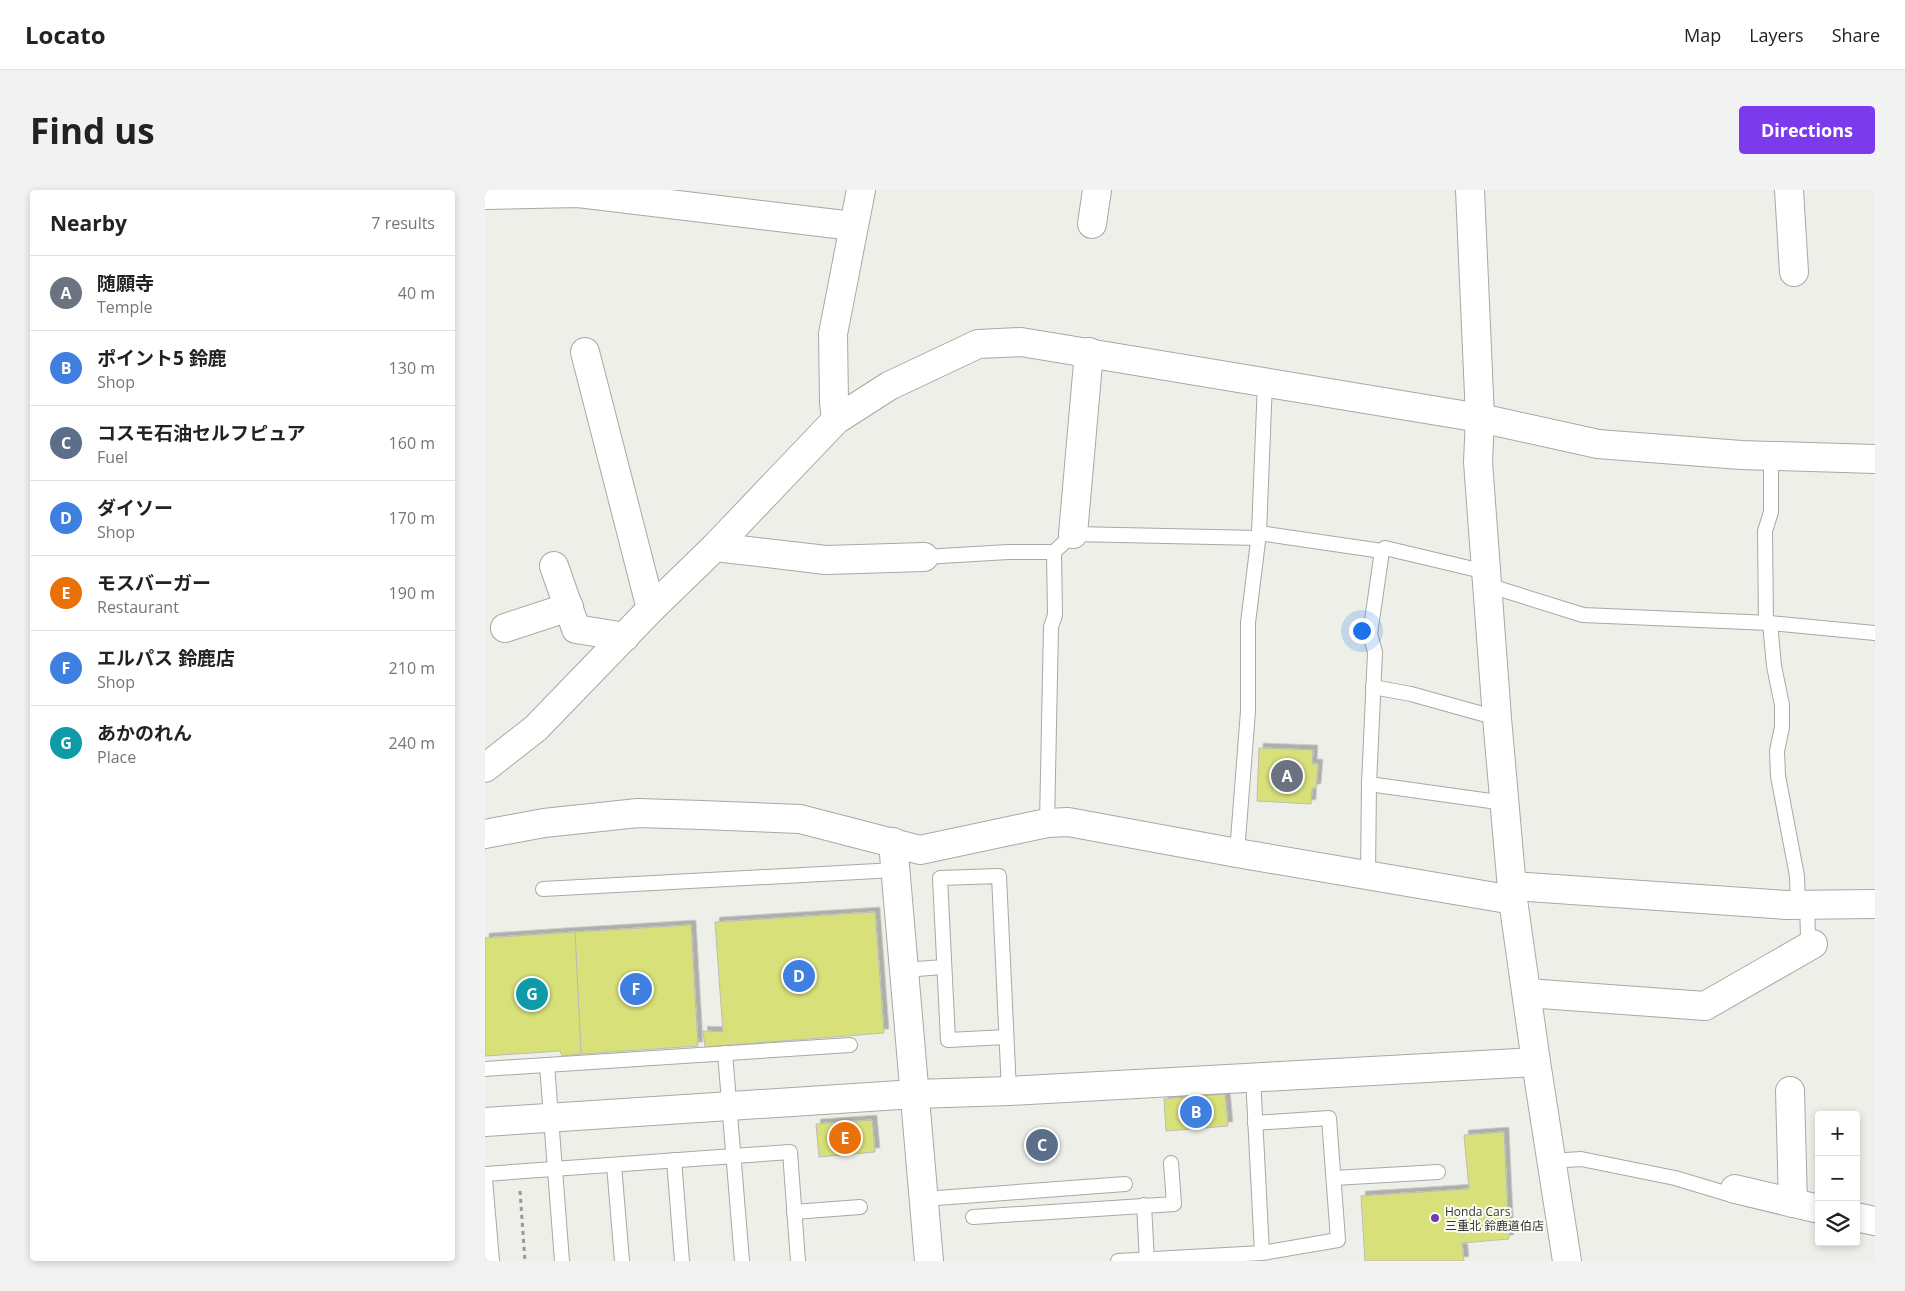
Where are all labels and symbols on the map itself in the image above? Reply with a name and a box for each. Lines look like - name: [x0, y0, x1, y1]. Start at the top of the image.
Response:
- your location: [1349, 618, 1375, 644]
- pin: A: [1271, 757, 1303, 795]
- pin: D: [783, 957, 815, 995]
- pin: F: [620, 970, 652, 1008]
- pin: G: [516, 975, 548, 1013]
- pin: B: [1180, 1093, 1212, 1131]
- pin: E: [829, 1119, 861, 1157]
- pin: C: [1026, 1126, 1058, 1164]
- place label: Honda Cars 三重北 鈴鹿道伯店: [1445, 1203, 1544, 1234]
- marker: Honda Cars 三重北 鈴鹿道伯店: [1429, 1212, 1441, 1224]

